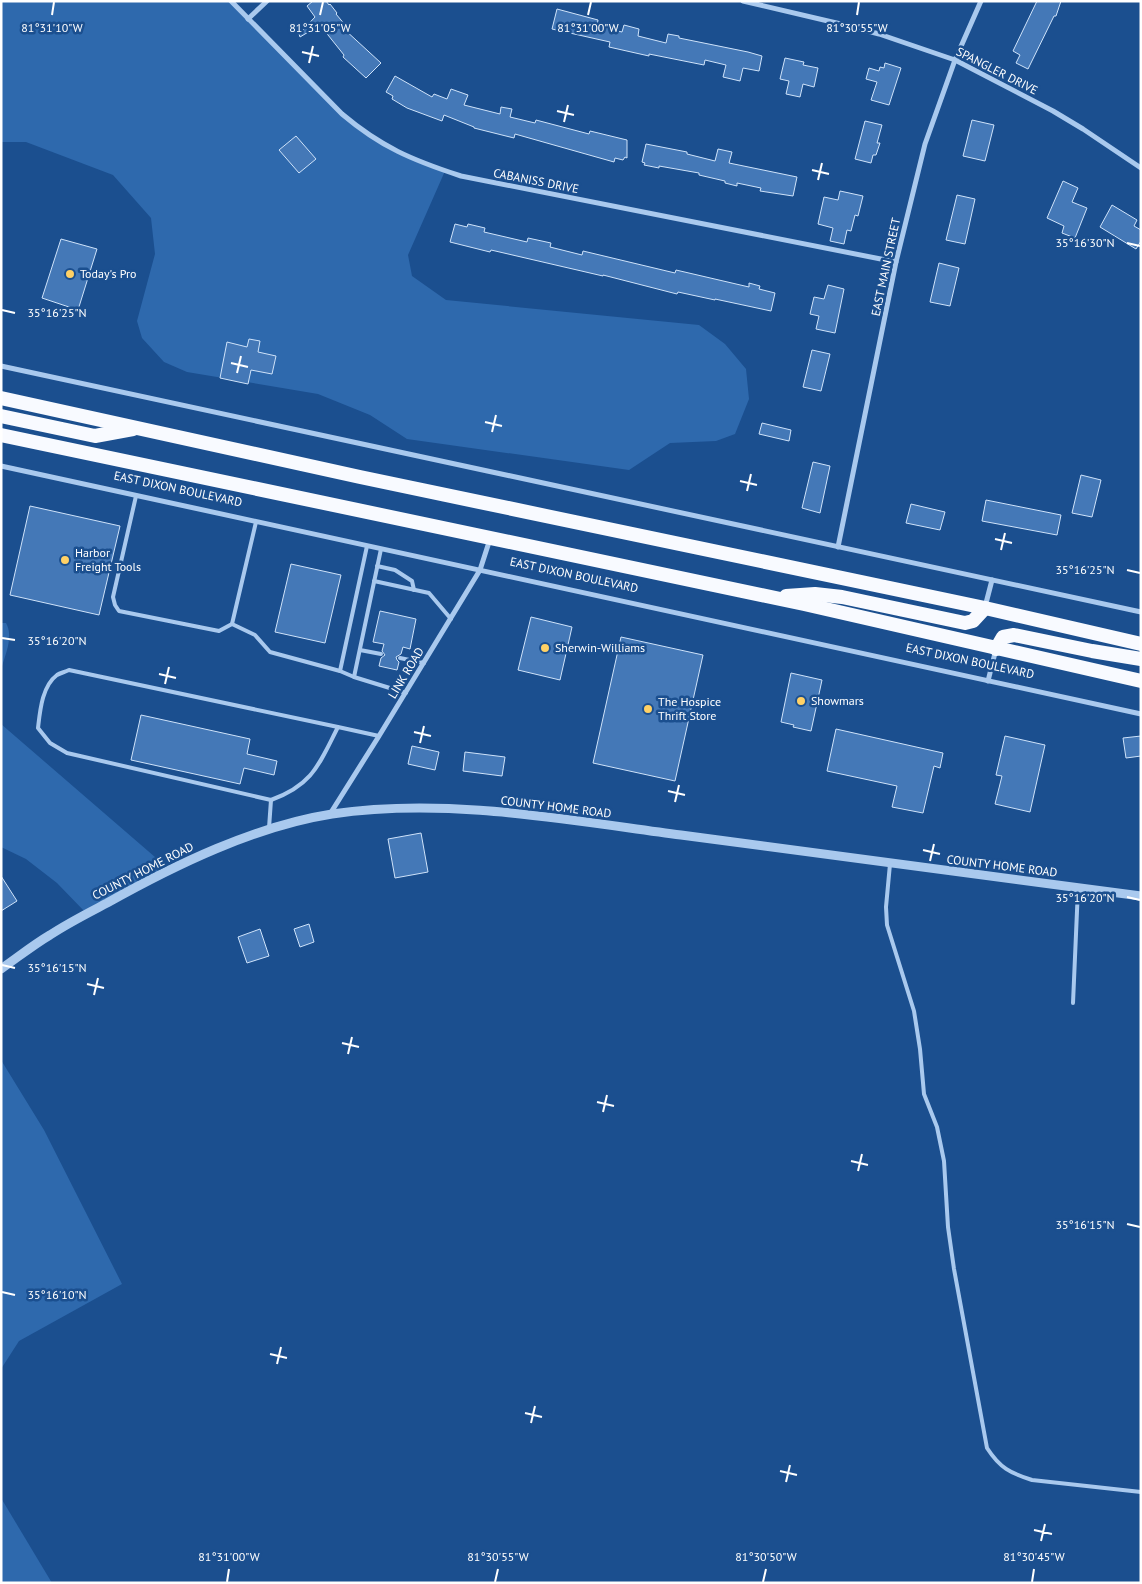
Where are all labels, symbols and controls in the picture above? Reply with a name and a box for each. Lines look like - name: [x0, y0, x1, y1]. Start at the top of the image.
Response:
- text: 81°31'10"W: [21, 20, 83, 35]
- text: 81°31'05"W: [289, 20, 351, 35]
- text: 81°31'00"W: [557, 20, 619, 35]
- text: 81°30'55"W: [826, 20, 888, 35]
- street label: SPANGLER DRIVE: [954, 44, 1040, 98]
- street label: CABANISS DRIVE: [492, 165, 580, 196]
- street label: EAST MAIN STREET: [868, 216, 903, 317]
- text: 35°16'30"N: [1055, 235, 1115, 250]
- place label: Today's Pro: [80, 266, 137, 281]
- marker: Today's Pro: [64, 268, 76, 280]
- text: 35°16'25"N: [27, 305, 87, 320]
- street label: EAST DIXON BOULEVARD: [113, 468, 244, 509]
- place label: Harbor Freight Tools: [75, 545, 141, 574]
- marker: Harbor Freight Tools: [59, 554, 71, 566]
- street label: EAST DIXON BOULEVARD: [509, 554, 640, 595]
- text: 35°16'25"N: [1055, 562, 1115, 577]
- text: 35°16'20"N: [27, 633, 87, 648]
- place label: Sherwin-Williams: [555, 640, 645, 655]
- street label: EAST DIXON BOULEVARD: [905, 640, 1036, 681]
- marker: Sherwin-Williams: [539, 642, 551, 654]
- street label: LINK ROAD: [384, 644, 427, 701]
- place label: Showmars: [811, 693, 864, 708]
- place label: The Hospice Thrift Store: [658, 694, 721, 723]
- marker: Showmars: [795, 695, 807, 707]
- marker: The Hospice Thrift Store: [642, 703, 654, 715]
- street label: COUNTY HOME ROAD: [500, 792, 612, 821]
- street label: COUNTY HOME ROAD: [90, 838, 196, 903]
- street label: COUNTY HOME ROAD: [946, 851, 1058, 880]
- text: 35°16'20"N: [1055, 890, 1115, 905]
- text: 35°16'15"N: [27, 960, 87, 975]
- text: 35°16'15"N: [1055, 1217, 1115, 1232]
- text: 35°16'10"N: [27, 1287, 87, 1302]
- text: 81°31'00"W: [198, 1549, 260, 1564]
- text: 81°30'55"W: [467, 1549, 529, 1564]
- text: 81°30'50"W: [735, 1549, 797, 1564]
- text: 81°30'45"W: [1003, 1549, 1065, 1564]

